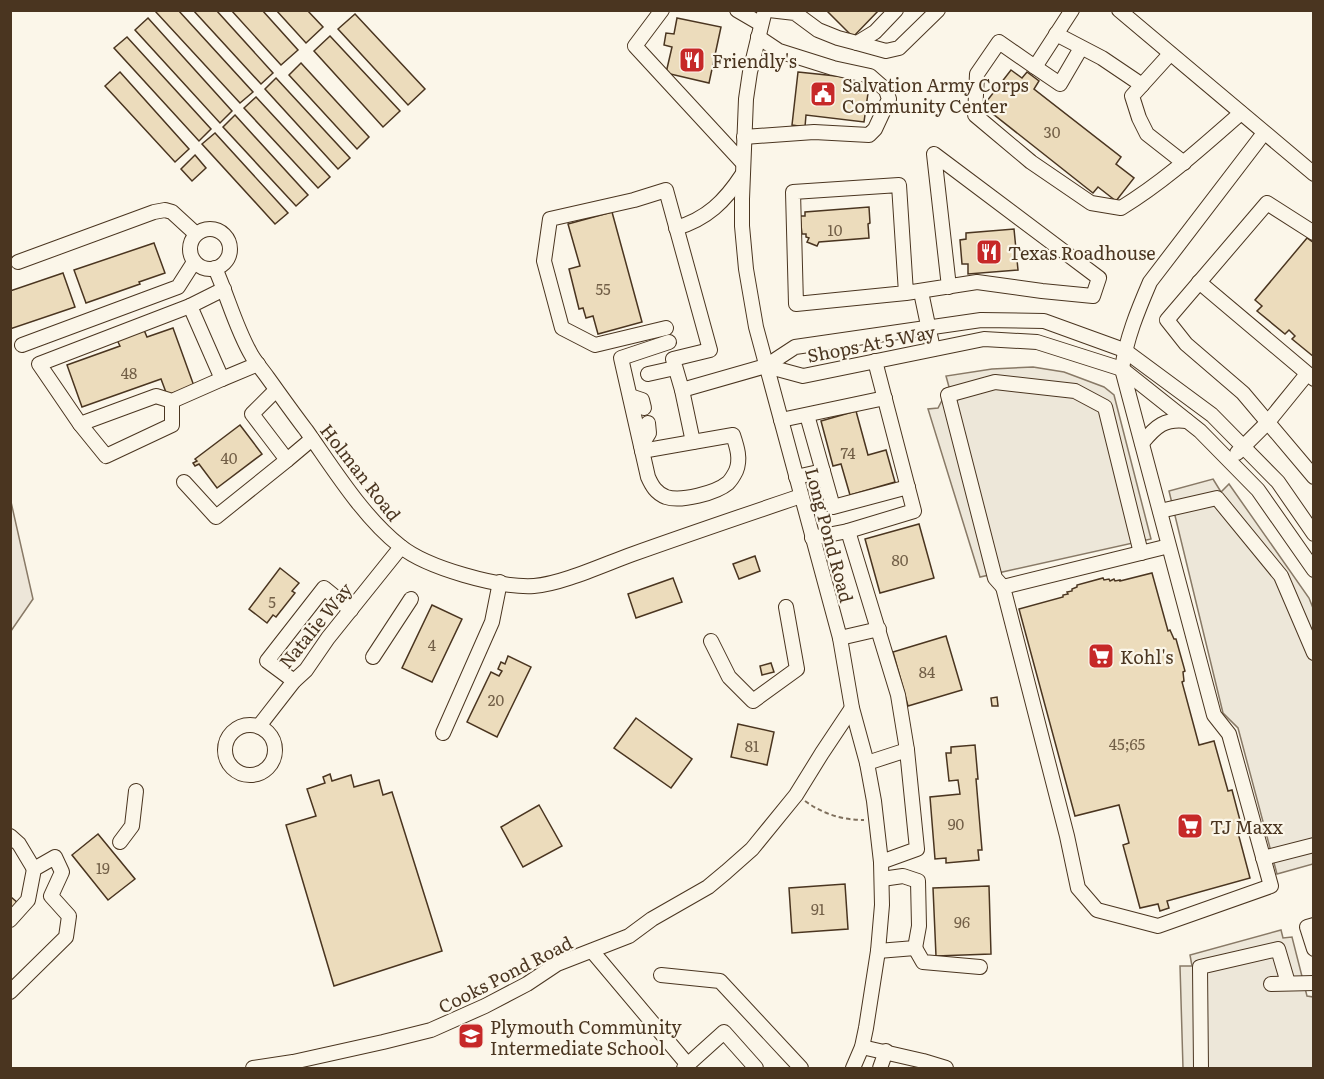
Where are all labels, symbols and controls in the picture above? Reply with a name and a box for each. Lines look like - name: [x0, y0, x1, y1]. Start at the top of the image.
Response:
- restaurant icon: Friendly's: [677, 45, 707, 75]
- place label: Friendly's: [712, 47, 797, 74]
- place label: Salvation Army Corps Community Center: [842, 71, 1029, 119]
- public building icon: Salvation Army Corps Community Center: [808, 79, 838, 109]
- house number: 30: [1044, 120, 1061, 143]
- house number: 10: [828, 218, 843, 241]
- restaurant icon: Texas Roadhouse: [974, 237, 1004, 267]
- place label: Texas Roadhouse: [1008, 239, 1156, 266]
- house number: 55: [595, 277, 611, 300]
- street label: Shops At 5 Way: [805, 317, 938, 369]
- house number: 48: [121, 361, 137, 384]
- street label: Holman Road: [314, 417, 408, 527]
- house number: 74: [841, 441, 855, 464]
- house number: 40: [221, 446, 238, 469]
- street label: Long Pond Road: [799, 465, 861, 605]
- house number: 80: [892, 548, 909, 571]
- street label: Natalie Way: [272, 576, 358, 674]
- house number: 5: [268, 590, 276, 613]
- house number: 4: [428, 633, 436, 656]
- supermarket icon: Kohl's: [1086, 641, 1116, 671]
- place label: Kohl's: [1120, 643, 1173, 670]
- house number: 84: [919, 660, 935, 683]
- house number: 20: [488, 688, 504, 711]
- house number: 45;65: [1109, 732, 1146, 755]
- house number: 81: [745, 734, 759, 757]
- supermarket icon: TJ Maxx: [1175, 811, 1205, 841]
- house number: 90: [948, 812, 965, 835]
- place label: TJ Maxx: [1210, 813, 1284, 840]
- house number: 19: [96, 856, 110, 879]
- house number: 91: [811, 897, 825, 920]
- house number: 96: [954, 910, 970, 933]
- street label: Cooks Pond Road: [433, 929, 577, 1019]
- place label: Plymouth Community Intermediate School: [490, 1013, 682, 1061]
- school or university icon: Plymouth Community Intermediate School: [456, 1021, 486, 1051]

